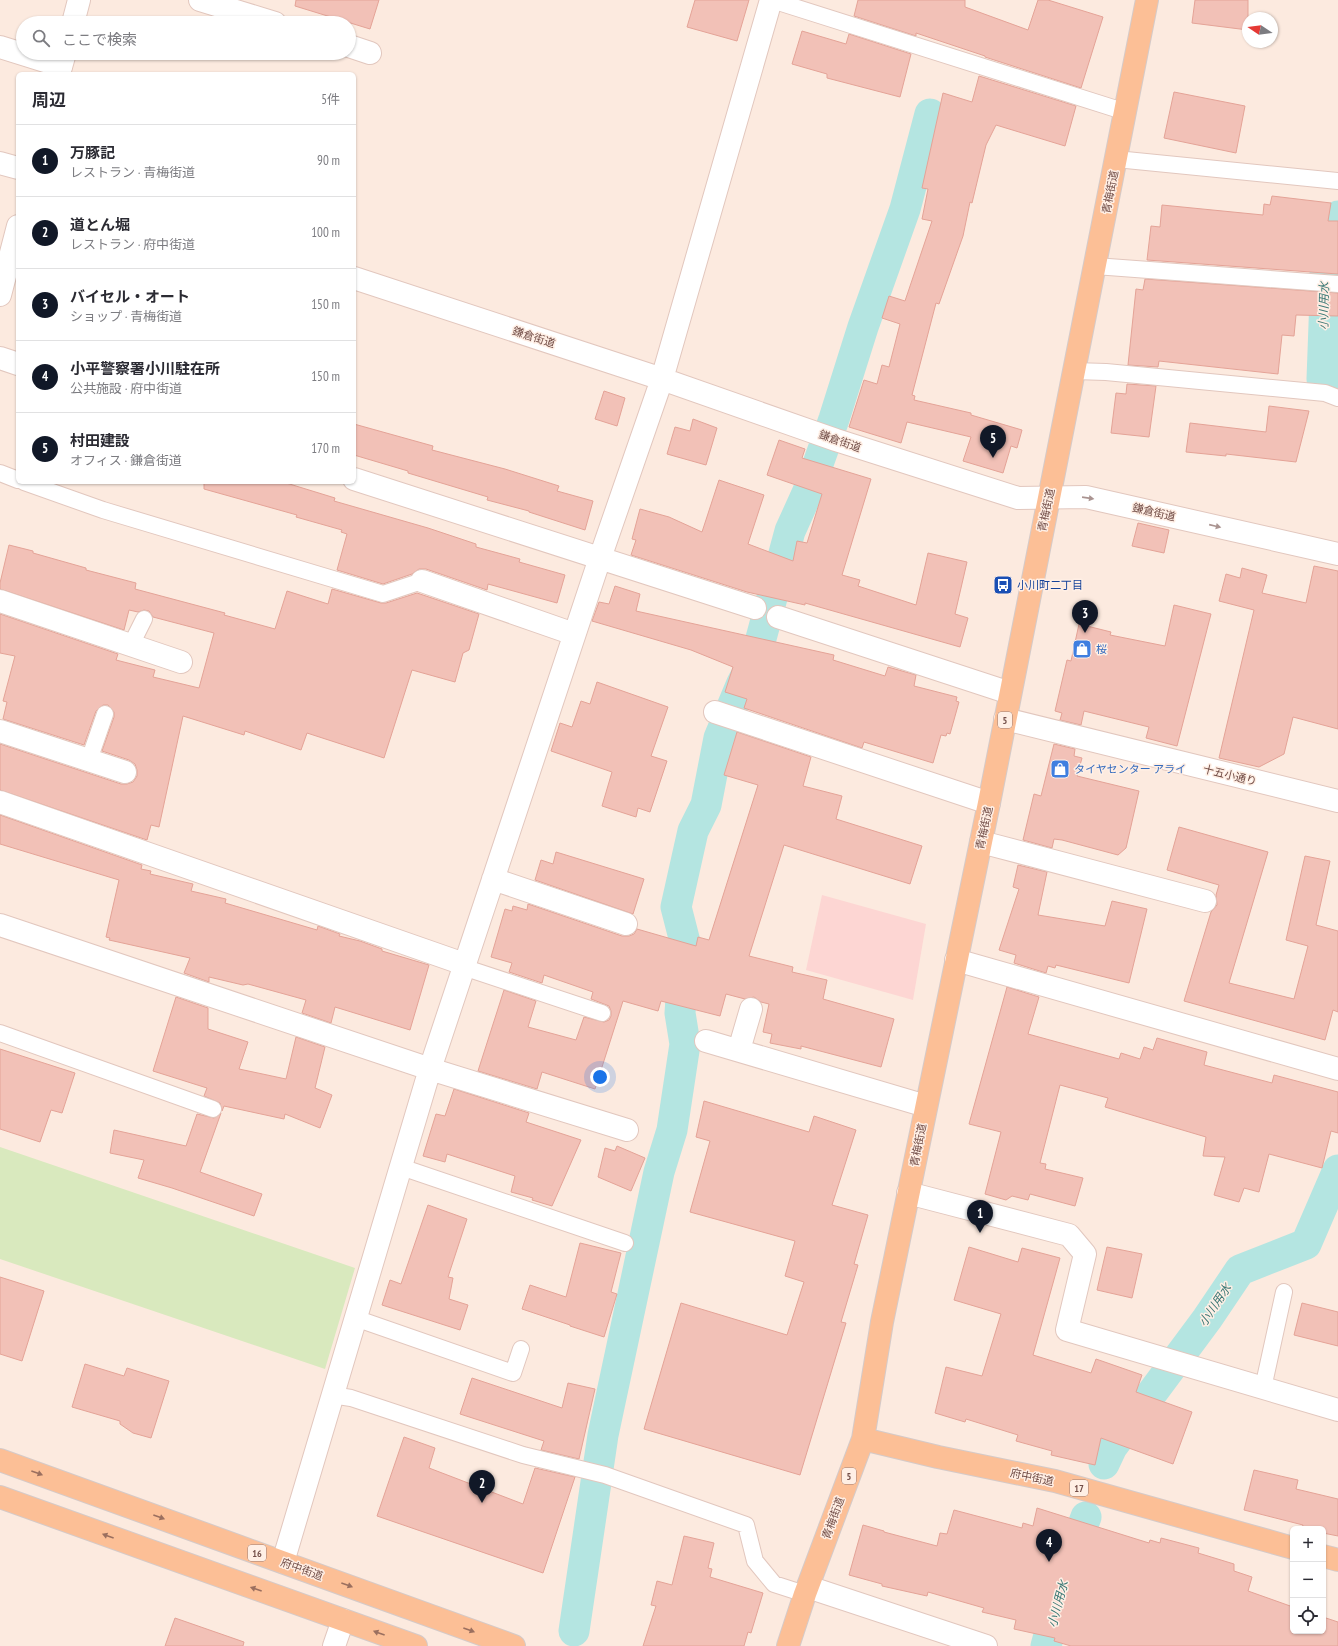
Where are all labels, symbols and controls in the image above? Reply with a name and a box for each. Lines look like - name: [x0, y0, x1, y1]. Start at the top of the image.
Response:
- north arrow: [1242, 12, 1278, 48]
- search box: [16, 16, 356, 60]
- icon: search: [30, 27, 52, 49]
- text: ここで検索: [62, 30, 137, 49]
- text: 周辺: [32, 89, 66, 111]
- text: 5件: [321, 91, 340, 108]
- text: 万豚記: [70, 143, 115, 162]
- text: 1: [42, 152, 48, 169]
- text: 90 m: [317, 152, 340, 169]
- text: レストラン · 青梅街道: [70, 164, 195, 181]
- street label: 青梅街道: [1099, 169, 1121, 215]
- text: 道とん堀: [70, 215, 130, 234]
- text: 2: [42, 224, 48, 241]
- text: 100 m: [311, 224, 340, 241]
- text: レストラン · 府中街道: [70, 236, 195, 253]
- water label: 小川用水: [1316, 280, 1331, 330]
- text: バイセル・オート: [70, 287, 190, 306]
- text: 3: [42, 296, 48, 313]
- text: 150 m: [311, 296, 340, 313]
- text: ショップ · 青梅街道: [70, 308, 182, 325]
- street label: 鎌倉街道: [511, 324, 557, 350]
- text: 小平警察署小川駐在所: [70, 359, 220, 378]
- text: 4: [42, 368, 48, 385]
- text: 150 m: [311, 368, 340, 385]
- text: 公共施設 · 府中街道: [70, 380, 182, 397]
- pin: 5: [980, 425, 1006, 458]
- street label: 鎌倉街道: [817, 427, 863, 455]
- text: 村田建設: [70, 431, 130, 450]
- text: 5: [42, 440, 48, 457]
- text: 170 m: [311, 440, 340, 457]
- text: オフィス · 鎌倉街道: [70, 452, 182, 469]
- street label: 青梅街道: [1035, 487, 1057, 533]
- one-way arrow: [1082, 495, 1094, 501]
- street label: 鎌倉街道: [1131, 500, 1177, 524]
- one-way arrow: [1209, 524, 1221, 530]
- bus stop icon: 小川町二丁目: [992, 574, 1014, 596]
- place label: 小川町二丁目: [1017, 578, 1083, 592]
- pin: 3: [1072, 600, 1098, 633]
- shop icon: 桜: [1071, 638, 1093, 660]
- place label: 桜: [1096, 642, 1107, 656]
- road number: 5: [998, 712, 1012, 728]
- shop icon: タイヤセンター アライ: [1049, 758, 1071, 780]
- place label: タイヤセンター アライ: [1074, 762, 1186, 776]
- street label: 十五小通り: [1202, 762, 1258, 788]
- street label: 青梅街道: [973, 805, 995, 851]
- your location: [590, 1067, 610, 1087]
- street label: 青梅街道: [907, 1122, 929, 1168]
- pin: 1: [967, 1200, 993, 1233]
- water label: 小川用水: [1195, 1279, 1235, 1329]
- street label: 府中街道: [1009, 1466, 1055, 1488]
- road number: 5: [842, 1468, 856, 1484]
- pin: 2: [469, 1470, 495, 1503]
- one-way arrow: [31, 1471, 43, 1477]
- road number: 17: [1070, 1480, 1088, 1496]
- street label: 青梅街道: [819, 1495, 847, 1541]
- one-way arrow: [153, 1515, 165, 1521]
- map controls: [1290, 1526, 1326, 1634]
- button: +: [1290, 1526, 1326, 1562]
- pin: 4: [1036, 1529, 1062, 1562]
- one-way arrow: [101, 1533, 113, 1539]
- road number: 16: [248, 1545, 266, 1561]
- street label: 府中街道: [279, 1555, 325, 1583]
- button: −: [1290, 1562, 1326, 1598]
- water label: 小川用水: [1044, 1577, 1071, 1629]
- one-way arrow: [342, 1583, 354, 1589]
- one-way arrow: [250, 1586, 262, 1592]
- button: locate: [1290, 1598, 1326, 1634]
- one-way arrow: [464, 1627, 476, 1633]
- one-way arrow: [373, 1629, 385, 1635]

